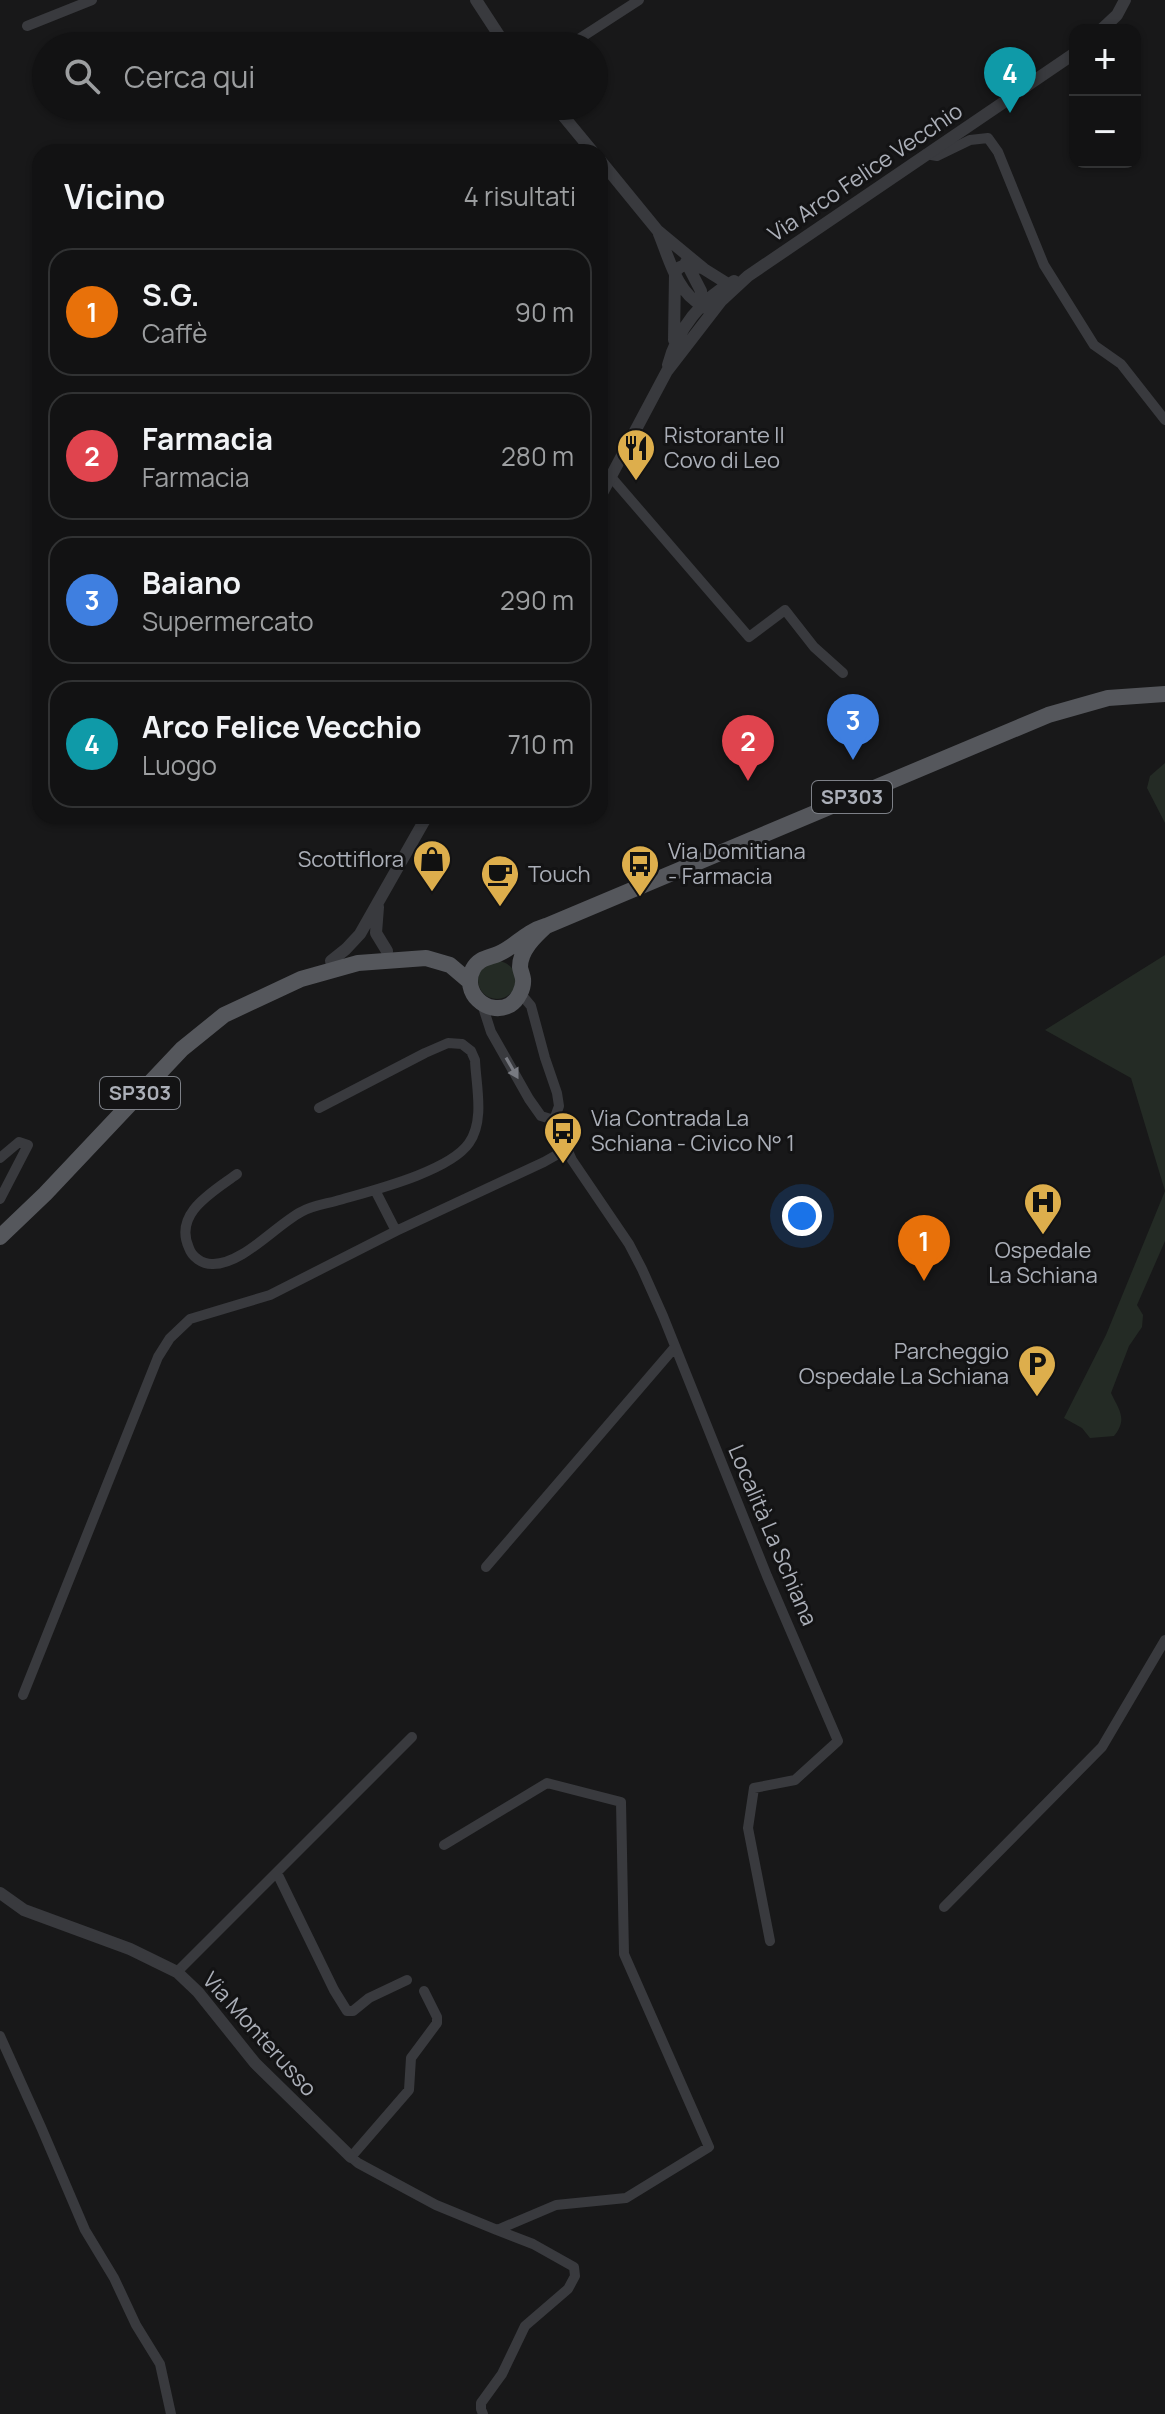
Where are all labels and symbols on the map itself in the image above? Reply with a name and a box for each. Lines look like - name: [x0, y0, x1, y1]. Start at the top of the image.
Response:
- pin: 4: [984, 47, 1036, 113]
- street label: Via Arco Felice Vecchio: [762, 96, 968, 248]
- place label: Ristorante Il Covo di Leo: [664, 420, 785, 475]
- restaurant icon: Ristorante Il Covo di Leo: [615, 427, 657, 482]
- pin: 3: [827, 694, 879, 760]
- pin: 2: [722, 715, 774, 781]
- road number: SP303: [812, 781, 892, 813]
- place label: Via Domitiana - Farmacia: [668, 836, 806, 891]
- shop icon: Scottiflora: [411, 838, 453, 893]
- bus stop icon: Via Domitiana - Farmacia: [619, 843, 661, 898]
- place label: Scottiflora: [298, 844, 404, 874]
- cafe icon: Touch: [479, 853, 521, 908]
- place label: Touch: [528, 859, 591, 889]
- one-way arrow: [504, 1057, 518, 1079]
- road number: SP303: [100, 1077, 180, 1109]
- place label: Via Contrada La Schiana - Civico N° 1: [591, 1103, 795, 1158]
- bus stop icon: Via Contrada La Schiana - Civico N° 1: [542, 1110, 584, 1165]
- hospital icon: Ospedale La Schiana: [1022, 1181, 1064, 1236]
- your location: [782, 1196, 822, 1236]
- pin: 1: [898, 1215, 950, 1281]
- place label: Ospedale La Schiana: [988, 1235, 1098, 1290]
- place label: Parcheggio Ospedale La Schiana: [799, 1336, 1009, 1391]
- parking icon: Parcheggio Ospedale La Schiana: [1016, 1343, 1058, 1398]
- street label: Località La Schiana: [721, 1440, 825, 1630]
- street label: Via Monterusso: [196, 1965, 324, 2103]

